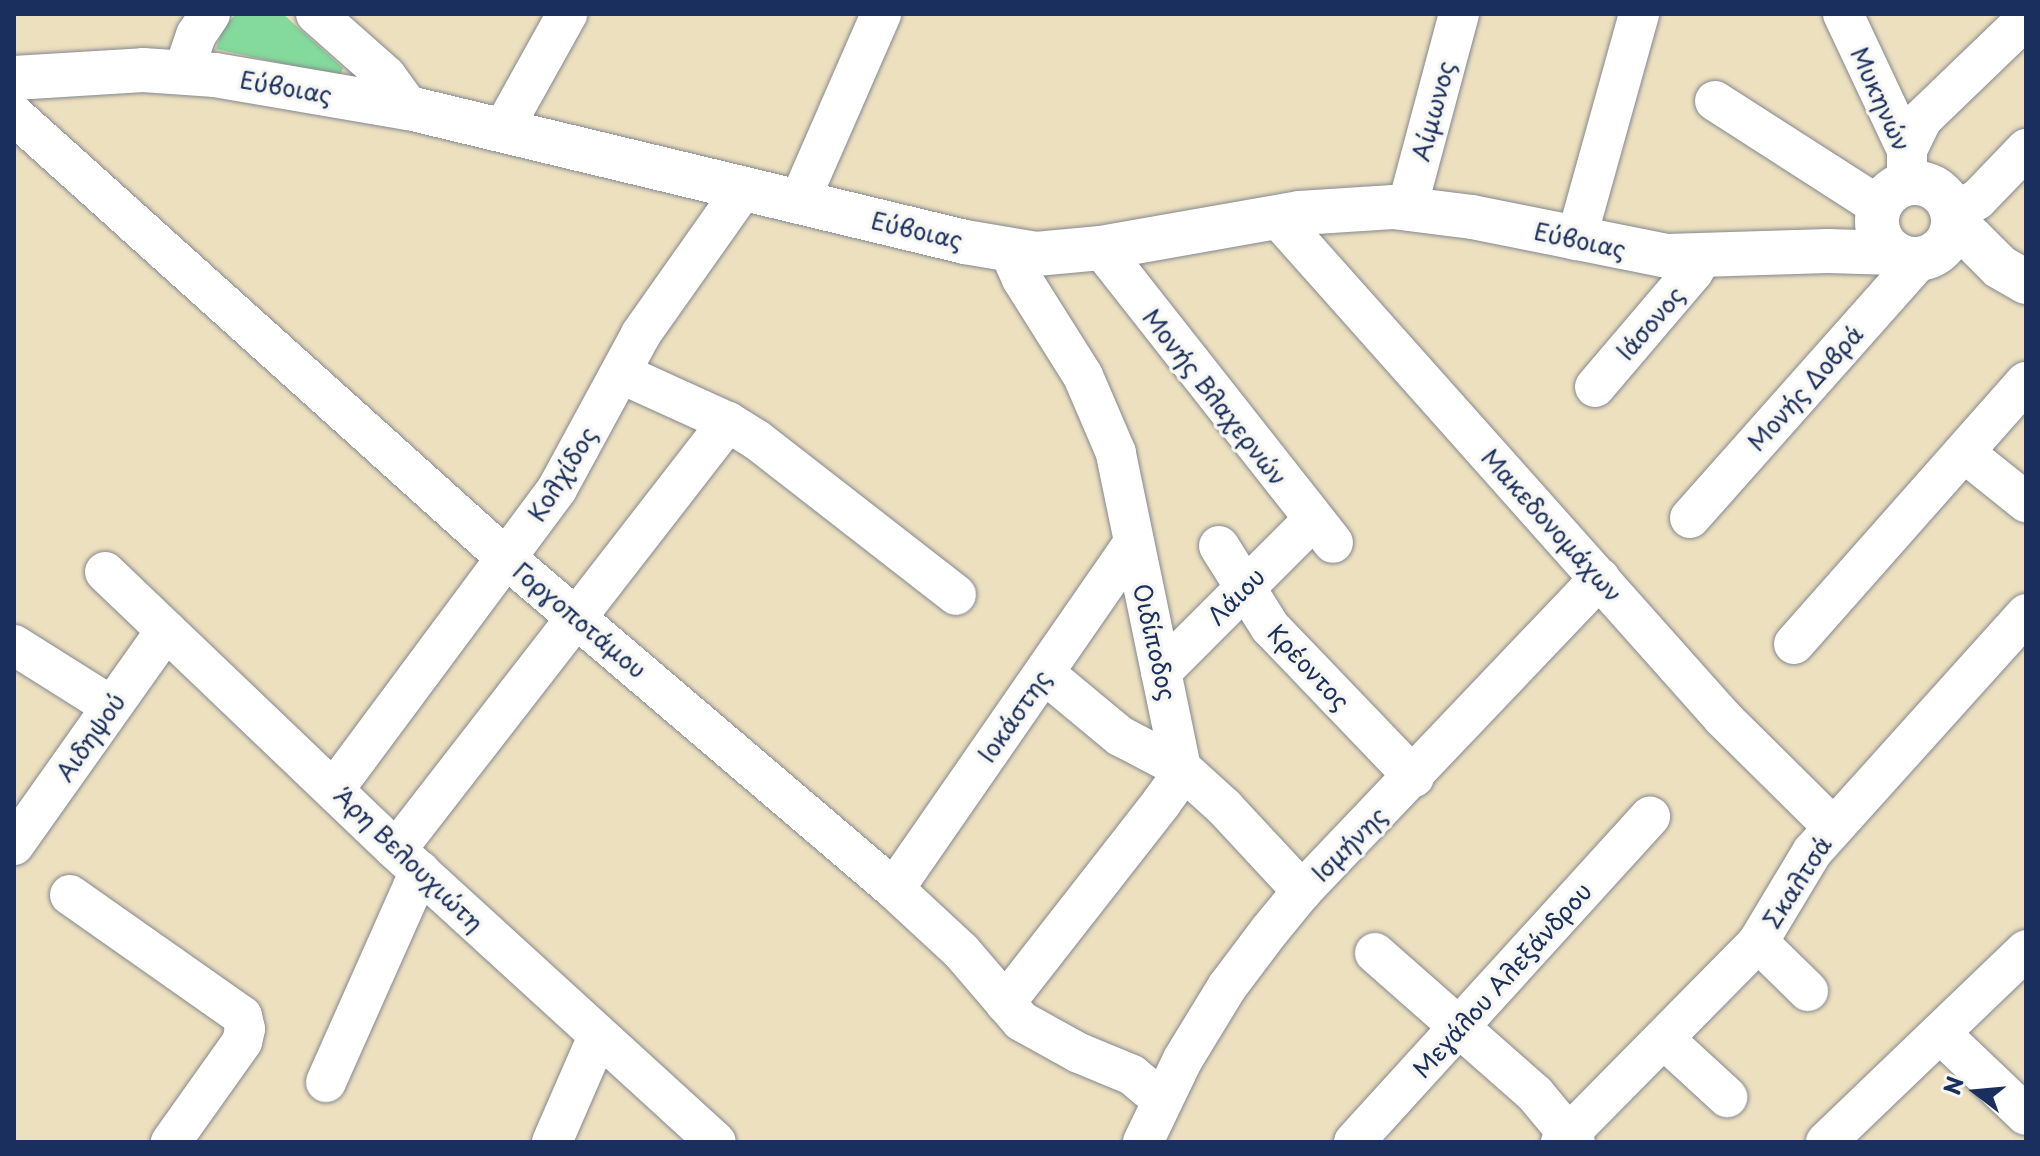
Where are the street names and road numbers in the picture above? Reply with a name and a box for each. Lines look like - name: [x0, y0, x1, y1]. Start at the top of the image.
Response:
- street label: Μυκηνών: [1845, 42, 1917, 156]
- street label: Αίμωνος: [1406, 58, 1460, 164]
- street label: Εύβοιας: [238, 65, 334, 109]
- street label: Εύβοιας: [868, 206, 966, 254]
- street label: Εύβοιας: [1532, 216, 1628, 264]
- street label: Ιάσονος: [1610, 280, 1690, 366]
- street label: Μονής Βλαχερνών: [1137, 303, 1293, 491]
- street label: Μονής Δοβρά: [1741, 319, 1869, 457]
- street label: Κολχίδος: [522, 421, 602, 527]
- street label: Μακεδονομάχων: [1476, 443, 1628, 607]
- street label: Γοργοποτάμου: [508, 556, 652, 684]
- street label: Λάιου: [1202, 562, 1270, 630]
- street label: Οιδίποδος: [1128, 581, 1182, 703]
- street label: Κρέοντος: [1262, 618, 1356, 716]
- street label: Ιοκάστης: [972, 664, 1056, 768]
- street label: Αιδηψού: [49, 688, 131, 786]
- street label: Άρη Βελουχιώτη: [329, 781, 489, 937]
- street label: Ισμήνης: [1306, 801, 1392, 887]
- street label: Σκαλτσά: [1757, 831, 1837, 933]
- street label: Μεγάλου Αλεξάνδρου: [1406, 876, 1598, 1084]

